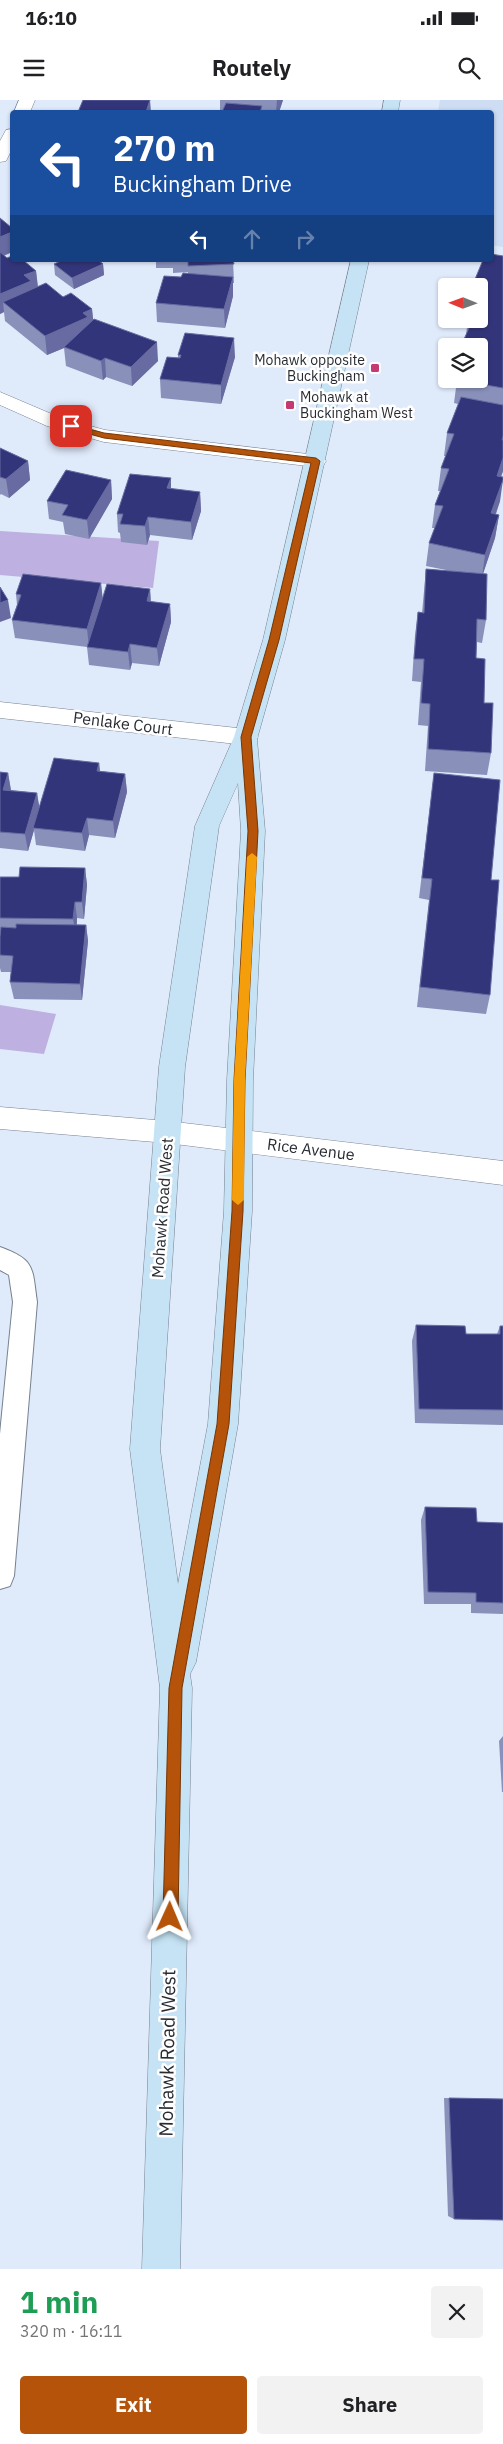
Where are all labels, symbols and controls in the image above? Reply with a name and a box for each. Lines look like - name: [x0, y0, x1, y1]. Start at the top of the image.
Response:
- text: 16:10: [25, 6, 77, 30]
- text: Routely: [212, 53, 291, 82]
- icon: menu: [20, 54, 48, 82]
- icon: search: [455, 54, 483, 82]
- text: 270 m: [113, 125, 216, 171]
- icon: left: [30, 130, 95, 195]
- text: Buckingham Drive: [113, 169, 292, 198]
- icon: left: [185, 225, 213, 253]
- icon: ahead: [238, 225, 266, 253]
- icon: right: [291, 225, 319, 253]
- north arrow: [438, 278, 488, 328]
- map controls: [438, 278, 488, 388]
- button: layers: [438, 338, 488, 388]
- place label: Mohawk opposite Buckingham: [254, 351, 365, 385]
- marker: Mohawk opposite Buckingham: [369, 362, 381, 374]
- place label: Mohawk at Buckingham West: [300, 388, 413, 422]
- marker: Mohawk at Buckingham West: [284, 399, 296, 411]
- pin: [50, 405, 92, 447]
- icon: arrive: [57, 412, 85, 440]
- street label: Penlake Court: [72, 707, 174, 739]
- street label: Rice Avenue: [266, 1134, 356, 1164]
- street label: Mohawk Road West: [147, 1137, 177, 1279]
- position arrow: [143, 1890, 195, 1942]
- street label: Mohawk Road West: [154, 1969, 180, 2137]
- text: 1 min: [20, 2282, 98, 2321]
- button: close: [431, 2286, 483, 2338]
- text: 320 m · 16:11: [20, 2321, 122, 2341]
- button: Exit: [20, 2376, 247, 2434]
- button: Share: [257, 2376, 483, 2434]

